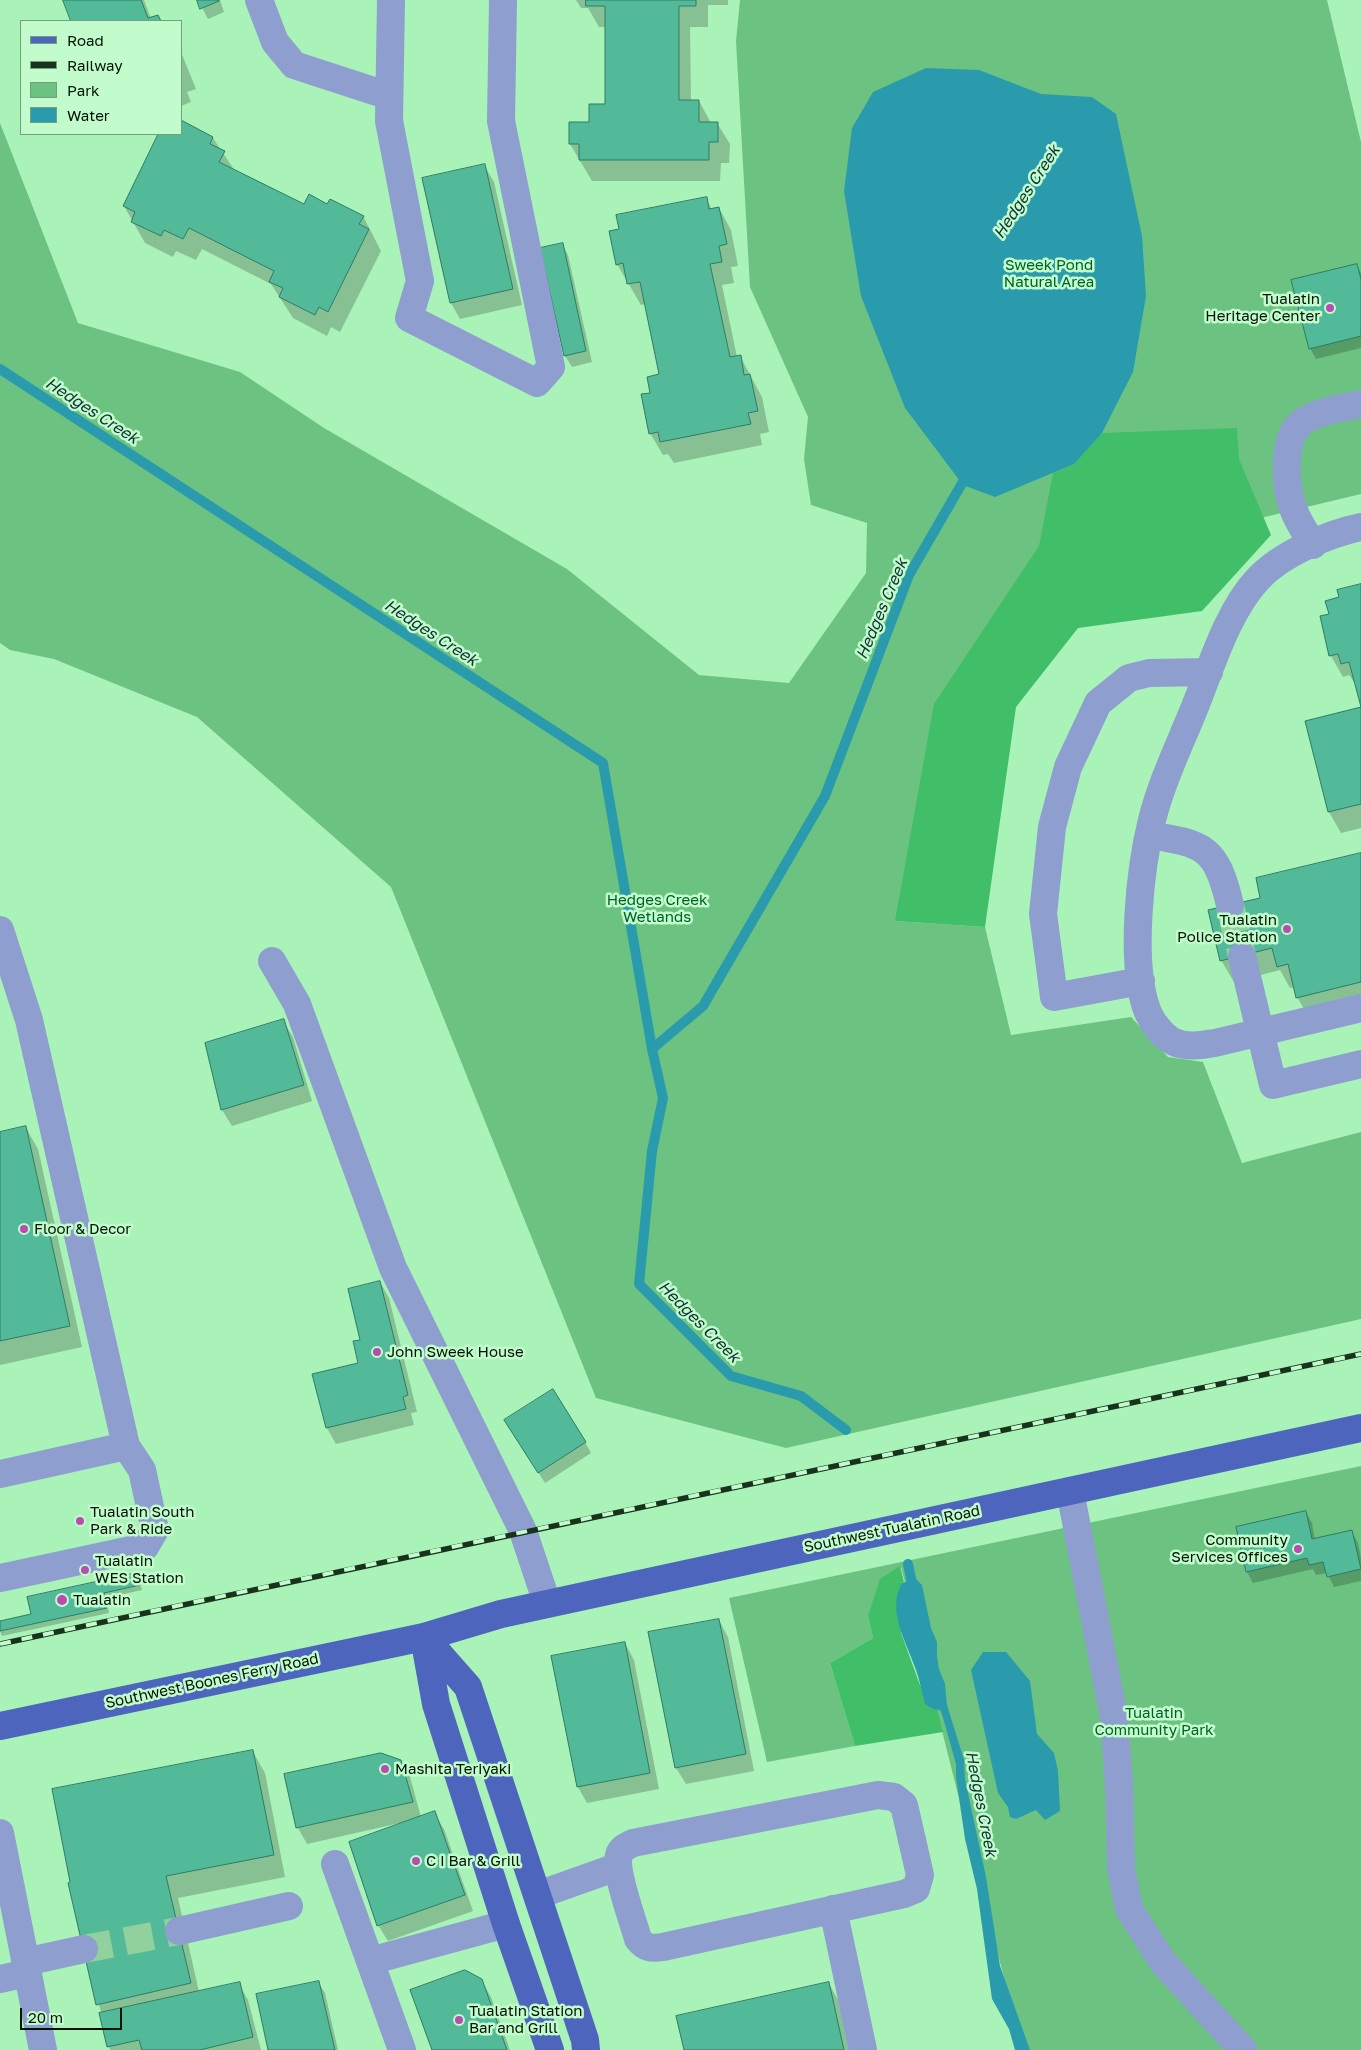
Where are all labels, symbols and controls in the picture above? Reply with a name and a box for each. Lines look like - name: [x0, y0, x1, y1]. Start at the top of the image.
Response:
- legend: [20, 20, 182, 135]
- text: Road: [67, 31, 104, 49]
- text: Railway: [67, 56, 123, 74]
- text: Park: [67, 81, 99, 99]
- text: Water: [67, 106, 110, 124]
- water label: Hedges Creek: [990, 142, 1064, 242]
- park label: Sweek Pond Natural Area: [1004, 256, 1094, 291]
- place label: Tualatin Heritage Center: [1205, 290, 1320, 325]
- marker: Tualatin Heritage Center: [1324, 302, 1336, 314]
- water label: Hedges Creek: [42, 374, 142, 448]
- water label: Hedges Creek: [852, 556, 912, 662]
- water label: Hedges Creek: [381, 596, 481, 670]
- park label: Hedges Creek Wetlands: [607, 891, 707, 926]
- place label: Tualatin Police Station: [1177, 911, 1277, 946]
- marker: Tualatin Police Station: [1281, 923, 1293, 935]
- place label: Floor & Decor: [34, 1220, 131, 1238]
- marker: Floor & Decor: [18, 1223, 30, 1235]
- water label: Hedges Creek: [654, 1277, 744, 1367]
- place label: John Sweek House: [387, 1343, 524, 1361]
- marker: John Sweek House: [371, 1346, 383, 1358]
- street label: Southwest Tualatin Road: [802, 1502, 982, 1556]
- place label: Tualatin South Park & Ride: [90, 1503, 195, 1538]
- marker: Tualatin South Park & Ride: [74, 1515, 86, 1527]
- place label: Community Services Offices: [1171, 1531, 1288, 1566]
- marker: Community Services Offices: [1292, 1543, 1304, 1555]
- place label: Tualatin WES Station: [95, 1552, 184, 1587]
- marker: Tualatin WES Station: [79, 1564, 91, 1576]
- place label: Tualatin: [73, 1591, 131, 1609]
- marker: Tualatin: [55, 1593, 69, 1607]
- street label: Southwest Boones Ferry Road: [104, 1650, 320, 1712]
- park label: Tualatin Community Park: [1095, 1704, 1213, 1739]
- water label: Hedges Creek: [961, 1749, 1001, 1859]
- place label: Mashita Teriyaki: [395, 1760, 511, 1778]
- marker: Mashita Teriyaki: [379, 1763, 391, 1775]
- place label: C I Bar & Grill: [426, 1852, 520, 1870]
- marker: C I Bar & Grill: [410, 1855, 422, 1867]
- scale bar: [22, 1998, 125, 2030]
- place label: Tualatin Station Bar and Grill: [469, 2002, 582, 2037]
- text: 20 m: [28, 2008, 63, 2026]
- marker: Tualatin Station Bar and Grill: [453, 2014, 465, 2026]

